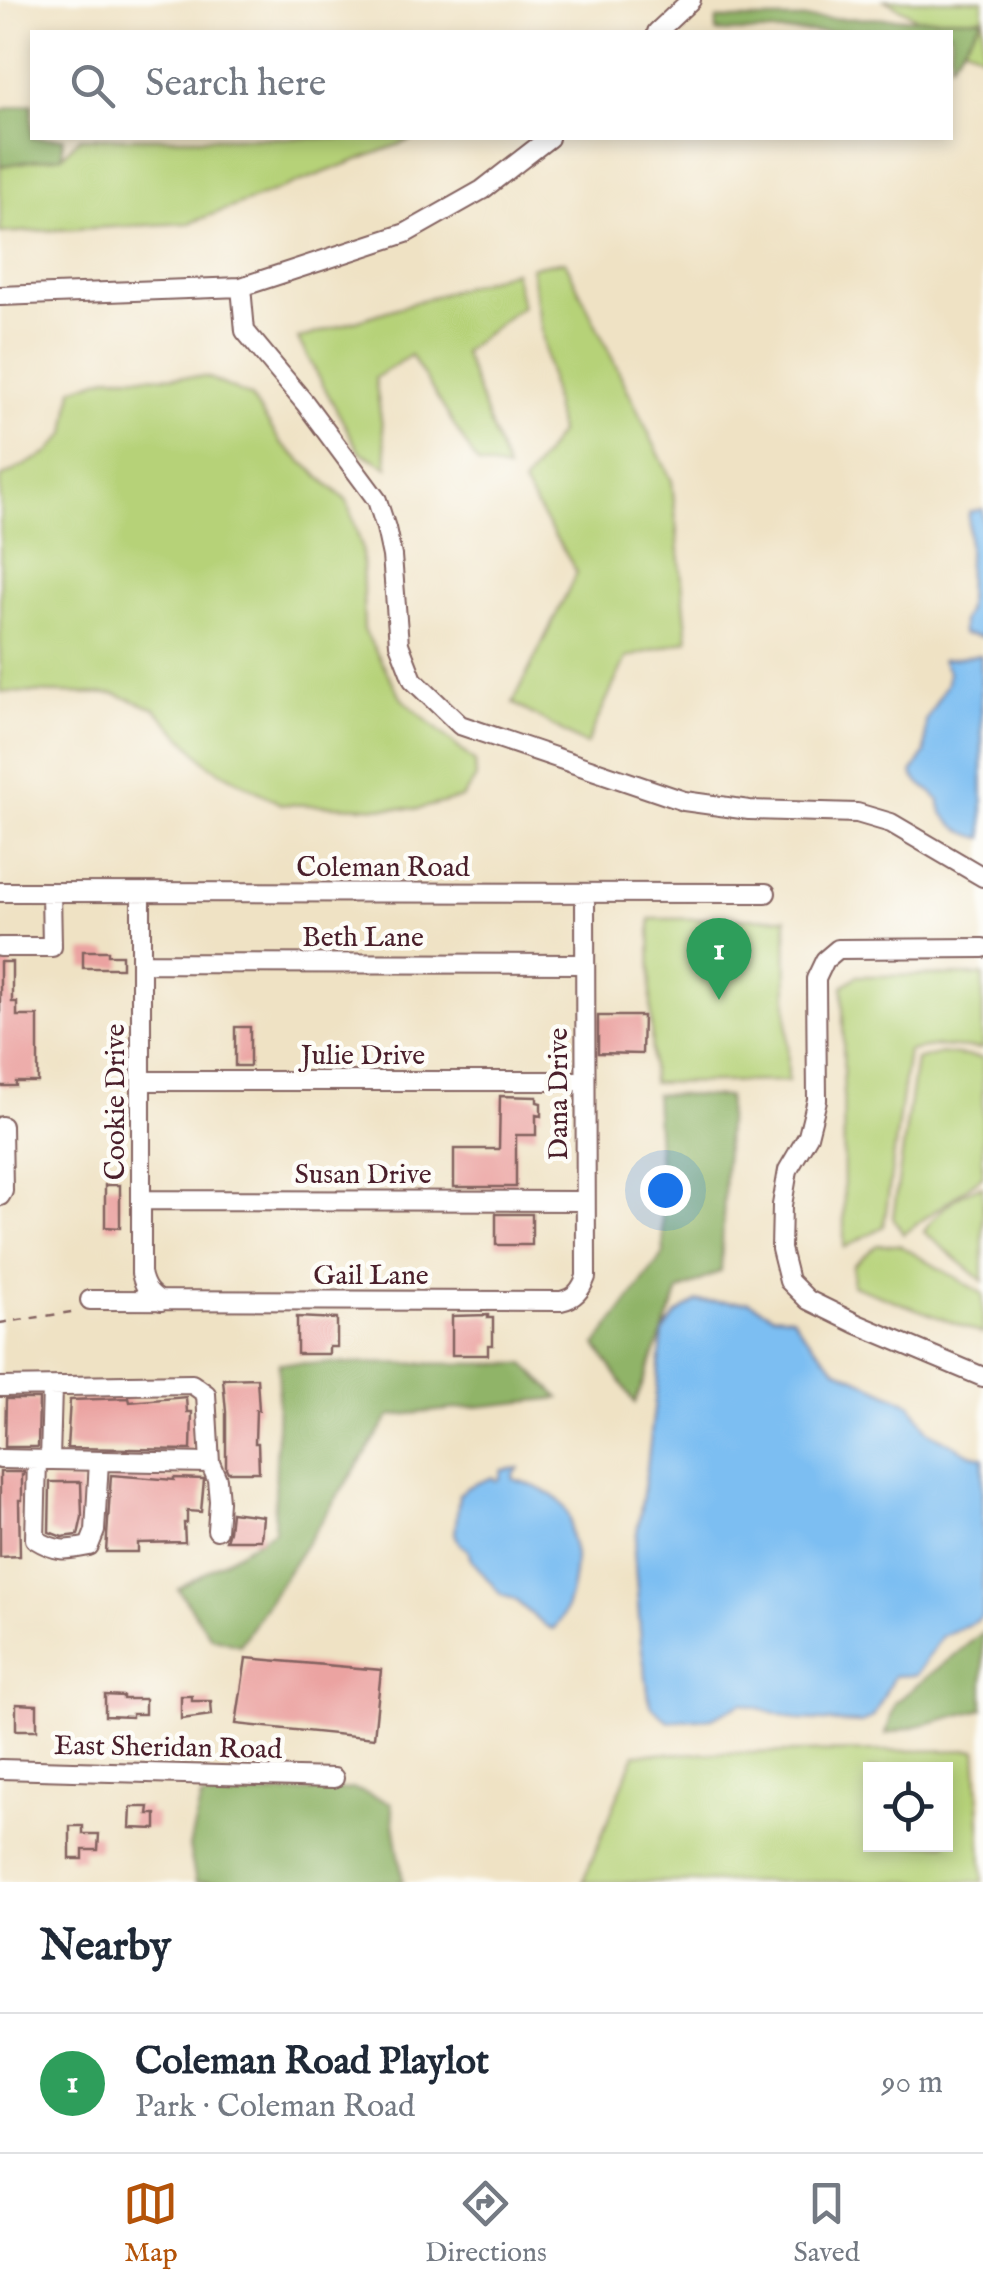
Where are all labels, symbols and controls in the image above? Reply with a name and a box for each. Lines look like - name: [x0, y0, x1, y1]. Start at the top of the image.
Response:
- search box: [30, 30, 953, 140]
- icon: search: [65, 58, 120, 113]
- text: Search here: [145, 61, 326, 109]
- street label: Coleman Road: [296, 851, 470, 886]
- pin: 1: [686, 918, 752, 1000]
- street label: Beth Lane: [302, 921, 424, 956]
- street label: Cookie Drive: [99, 1024, 134, 1180]
- street label: Dana Drive: [542, 1027, 577, 1160]
- street label: Julie Drive: [298, 1039, 425, 1074]
- street label: Susan Drive: [294, 1158, 432, 1193]
- your location: [640, 1165, 691, 1216]
- street label: Gail Lane: [313, 1259, 429, 1294]
- street label: East Sheridan Road: [54, 1729, 282, 1768]
- map controls: [863, 1762, 953, 1852]
- button: locate: [863, 1762, 953, 1852]
- text: Nearby: [40, 1921, 171, 1974]
- text: Coleman Road Playlot: [135, 2039, 489, 2087]
- text: 1: [67, 2063, 78, 2104]
- text: 90 m: [882, 2063, 943, 2104]
- text: Park · Coleman Road: [135, 2087, 415, 2128]
- tab: Map: [123, 2176, 178, 2271]
- tab: Directions: [425, 2176, 547, 2271]
- tab: Saved: [793, 2176, 860, 2271]

